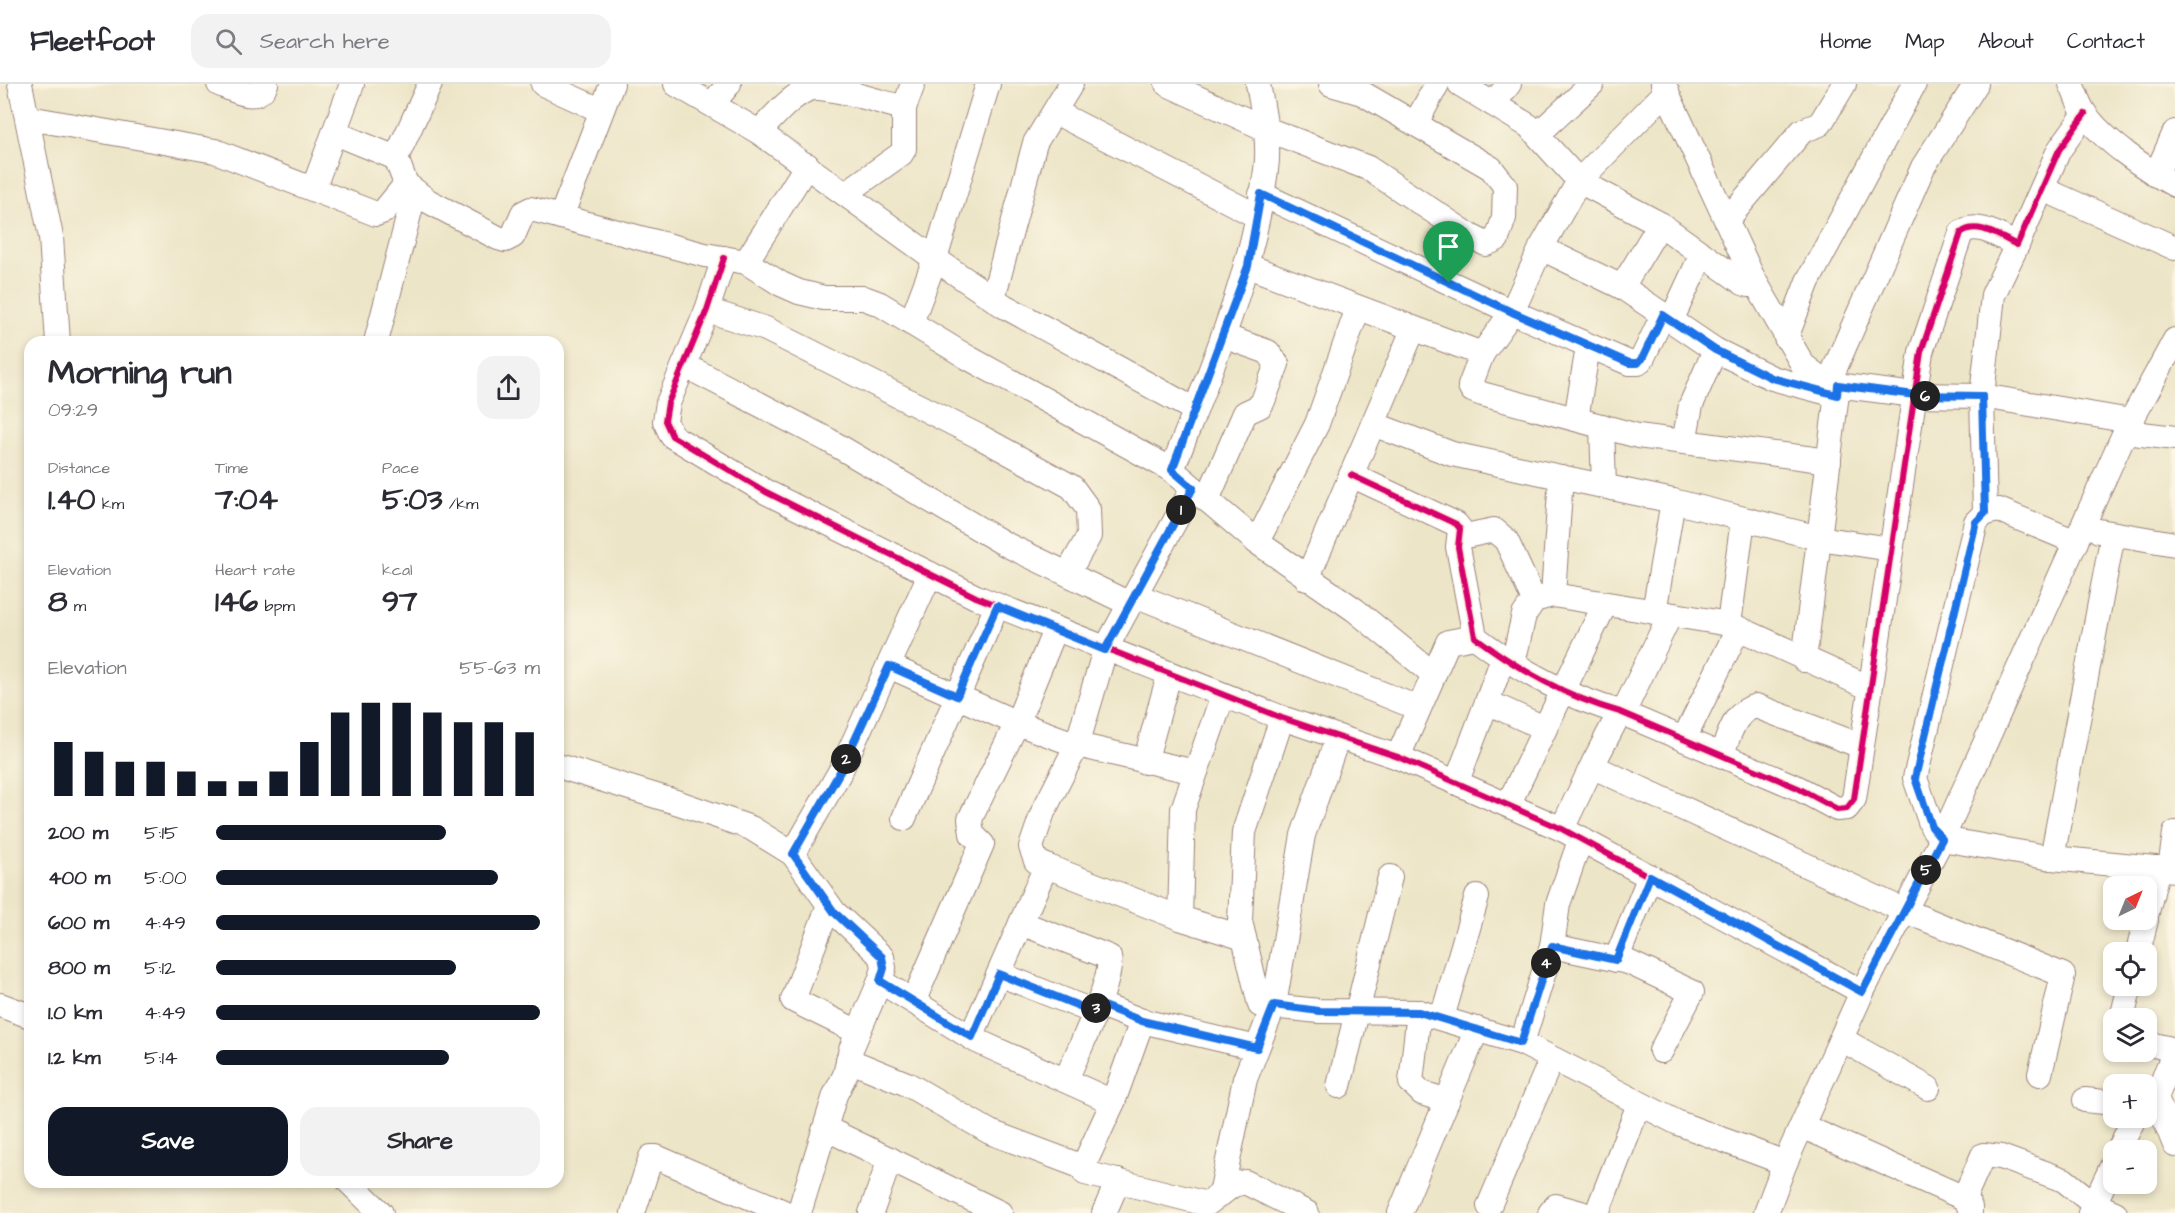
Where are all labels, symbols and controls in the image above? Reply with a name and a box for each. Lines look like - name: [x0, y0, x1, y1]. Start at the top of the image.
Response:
- search box: [191, 14, 611, 68]
- text: Fleetfoot: [30, 22, 155, 61]
- icon: search: [212, 25, 245, 58]
- text: Search here: [260, 26, 390, 57]
- text: Home: [1820, 27, 1872, 56]
- text: Map: [1905, 27, 1945, 56]
- text: About: [1978, 27, 2034, 56]
- text: Contact: [2067, 27, 2145, 56]
- pin: [1423, 221, 1474, 283]
- icon: arrive: [1432, 230, 1465, 263]
- text: Morning run: [48, 350, 232, 396]
- button: share: [477, 356, 540, 419]
- pin: 6: [1910, 381, 1940, 411]
- text: 6: [1920, 385, 1930, 407]
- text: 09:29: [48, 396, 98, 424]
- text: Distance: [48, 457, 110, 479]
- text: Time: [215, 457, 249, 479]
- text: Pace: [382, 457, 419, 479]
- text: 1.40: [48, 479, 95, 521]
- text: 7:04: [215, 479, 278, 521]
- text: 5:03: [382, 479, 442, 521]
- text: km: [95, 493, 124, 515]
- text: /km: [442, 493, 478, 515]
- pin: 1: [1166, 495, 1196, 525]
- text: 1: [1180, 499, 1182, 521]
- text: Elevation: [48, 559, 111, 581]
- text: Heart rate: [215, 559, 295, 581]
- text: kcal: [382, 559, 413, 581]
- text: 8: [48, 581, 67, 623]
- text: 146: [215, 581, 258, 623]
- text: 97: [382, 581, 418, 623]
- text: m: [67, 595, 86, 617]
- text: bpm: [258, 595, 295, 617]
- text: Elevation: [48, 654, 127, 682]
- text: 55–63 m: [459, 654, 540, 682]
- pin: 2: [831, 744, 861, 774]
- text: 2: [841, 748, 851, 770]
- text: 200 m: [48, 819, 108, 847]
- text: 5:15: [144, 819, 178, 847]
- pin: 5: [1911, 855, 1941, 885]
- text: 5: [1920, 859, 1932, 881]
- text: 400 m: [48, 864, 110, 892]
- text: 5:00: [144, 864, 187, 892]
- north arrow: [2103, 876, 2157, 930]
- map controls: [2103, 876, 2157, 1194]
- text: 600 m: [48, 909, 109, 937]
- text: 4:49: [144, 909, 186, 937]
- button: locate: [2103, 942, 2157, 996]
- pin: 4: [1531, 948, 1561, 978]
- text: 4: [1541, 952, 1551, 974]
- text: 800 m: [48, 954, 110, 982]
- text: 5:12: [144, 954, 176, 982]
- pin: 3: [1081, 993, 1111, 1023]
- text: 3: [1092, 997, 1100, 1019]
- text: 1.0 km: [48, 999, 102, 1027]
- text: 4:49: [144, 999, 186, 1027]
- button: layers: [2103, 1008, 2157, 1062]
- text: 1.2 km: [48, 1044, 101, 1072]
- text: 5:14: [144, 1044, 178, 1072]
- button: +: [2103, 1074, 2157, 1128]
- button: Save: [48, 1107, 288, 1176]
- button: Share: [300, 1107, 540, 1176]
- button: −: [2103, 1140, 2157, 1194]

